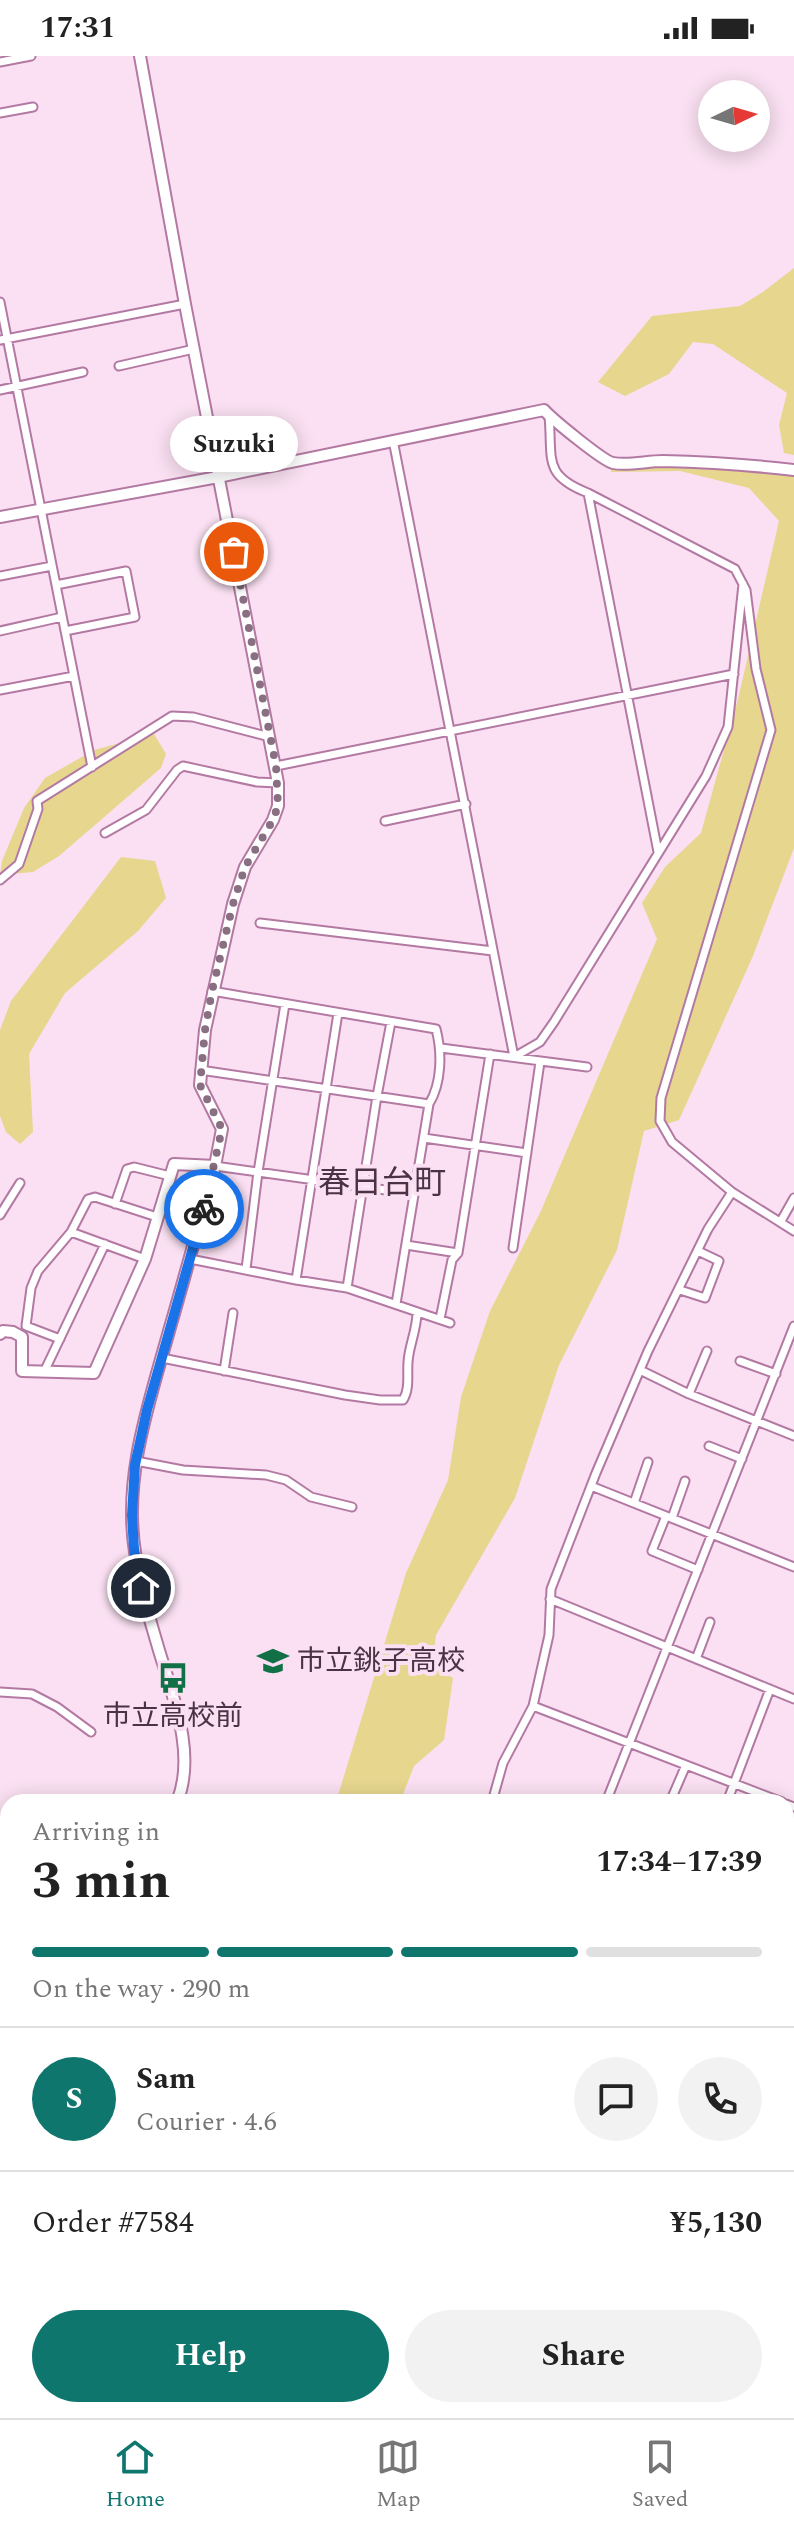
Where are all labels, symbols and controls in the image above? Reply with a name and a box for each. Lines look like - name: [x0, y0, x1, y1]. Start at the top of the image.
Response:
- text: 17:31: [40, 5, 115, 51]
- north arrow: [698, 80, 770, 152]
- map controls: [698, 80, 770, 152]
- callout: Suzuki: [170, 416, 298, 472]
- text: Suzuki: [193, 424, 275, 464]
- pin: [200, 518, 268, 586]
- icon: bag: [212, 530, 256, 574]
- district label: 春日台町: [318, 1159, 446, 1208]
- courier: [164, 1169, 244, 1249]
- icon: bike: [182, 1187, 226, 1231]
- pin: [107, 1554, 175, 1622]
- icon: home: [119, 1566, 163, 1610]
- place label: 市立銚子高校: [297, 1640, 465, 1683]
- school or university icon: 市立銚子高校: [256, 1644, 290, 1678]
- bus stop icon: 市立高校前: [156, 1661, 190, 1695]
- place label: 市立高校前: [103, 1695, 243, 1738]
- text: Arriving in: [32, 1812, 160, 1852]
- text: 17:34–17:39: [596, 1839, 762, 1885]
- text: 3 min: [32, 1842, 170, 1921]
- text: On the way · 290 m: [32, 1969, 250, 2009]
- text: Sam: [136, 2056, 196, 2102]
- button: chat: [574, 2057, 658, 2141]
- button: phone: [678, 2057, 762, 2141]
- text: S: [65, 2076, 83, 2122]
- text: Courier · 4.6: [136, 2102, 277, 2142]
- text: Order #7584: [32, 2200, 194, 2246]
- text: ¥5,130: [670, 2200, 762, 2246]
- button: Help: [32, 2310, 389, 2402]
- button: Share: [405, 2310, 762, 2402]
- tab: Home: [106, 2435, 165, 2516]
- tab: Map: [376, 2435, 421, 2516]
- tab: Saved: [632, 2435, 688, 2516]

